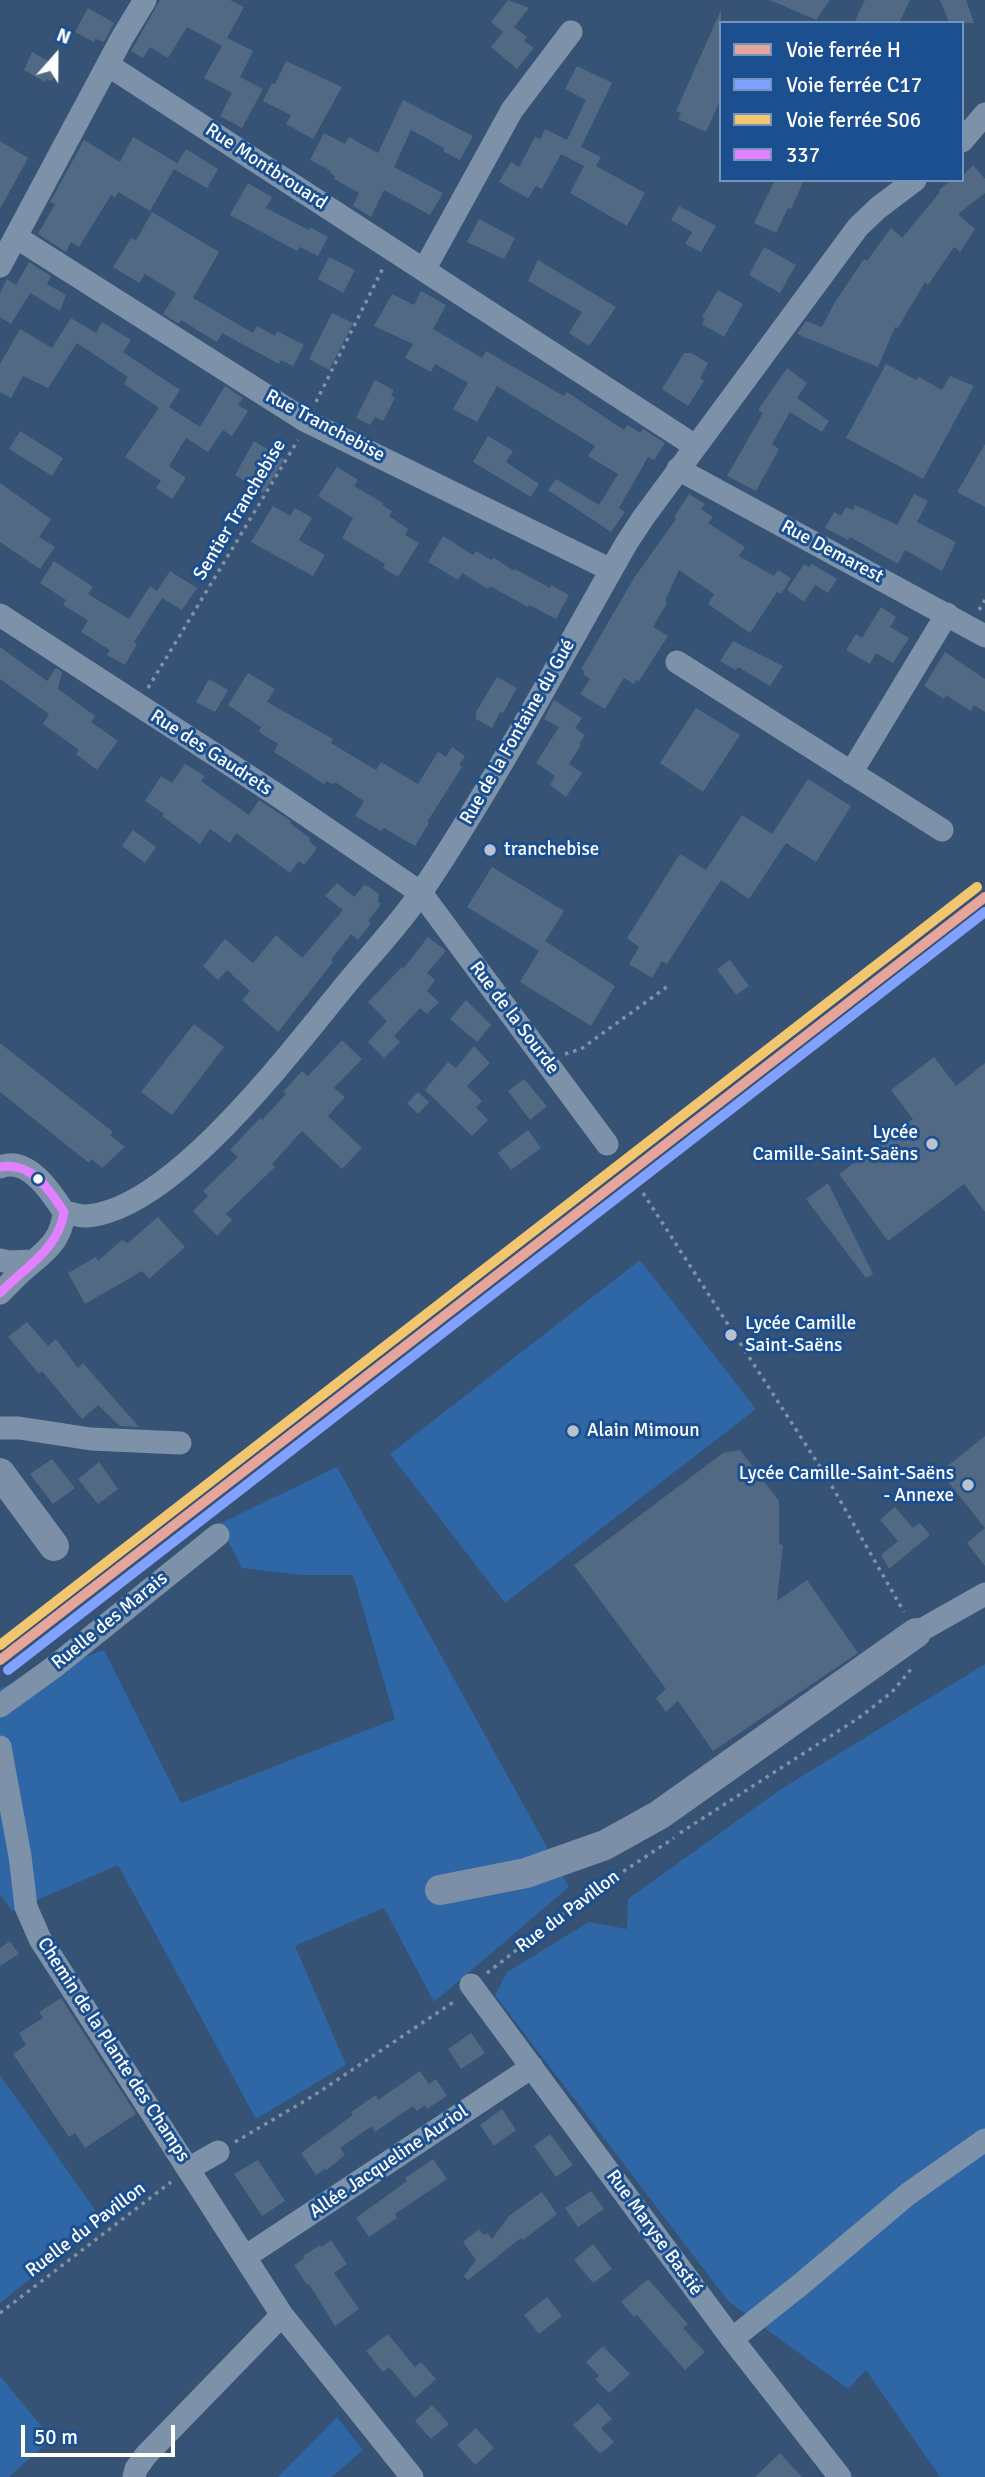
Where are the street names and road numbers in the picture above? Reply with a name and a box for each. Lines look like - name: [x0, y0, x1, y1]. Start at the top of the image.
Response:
- street label: Rue Montbrouard: [201, 119, 331, 215]
- street label: Rue Tranchebise: [261, 385, 389, 467]
- street label: Sentier Tranchebise: [189, 435, 291, 585]
- street label: Rue Demarest: [777, 515, 887, 589]
- street label: Rue de la Fontaine du Gué: [456, 635, 580, 829]
- street label: Rue des Gaudrets: [146, 705, 276, 801]
- street label: Rue de la Sourde: [464, 957, 564, 1079]
- street label: Ruelle des Marais: [48, 1567, 172, 1675]
- street label: Rue du Pavillon: [512, 1866, 624, 1958]
- street label: Chemin de la Plante des Champs: [32, 1934, 194, 2166]
- street label: Allée Jacqueline Auriol: [305, 2100, 473, 2224]
- street label: Rue Maryse Bastié: [601, 2166, 707, 2300]
- street label: Ruelle du Pavillon: [22, 2178, 150, 2282]

